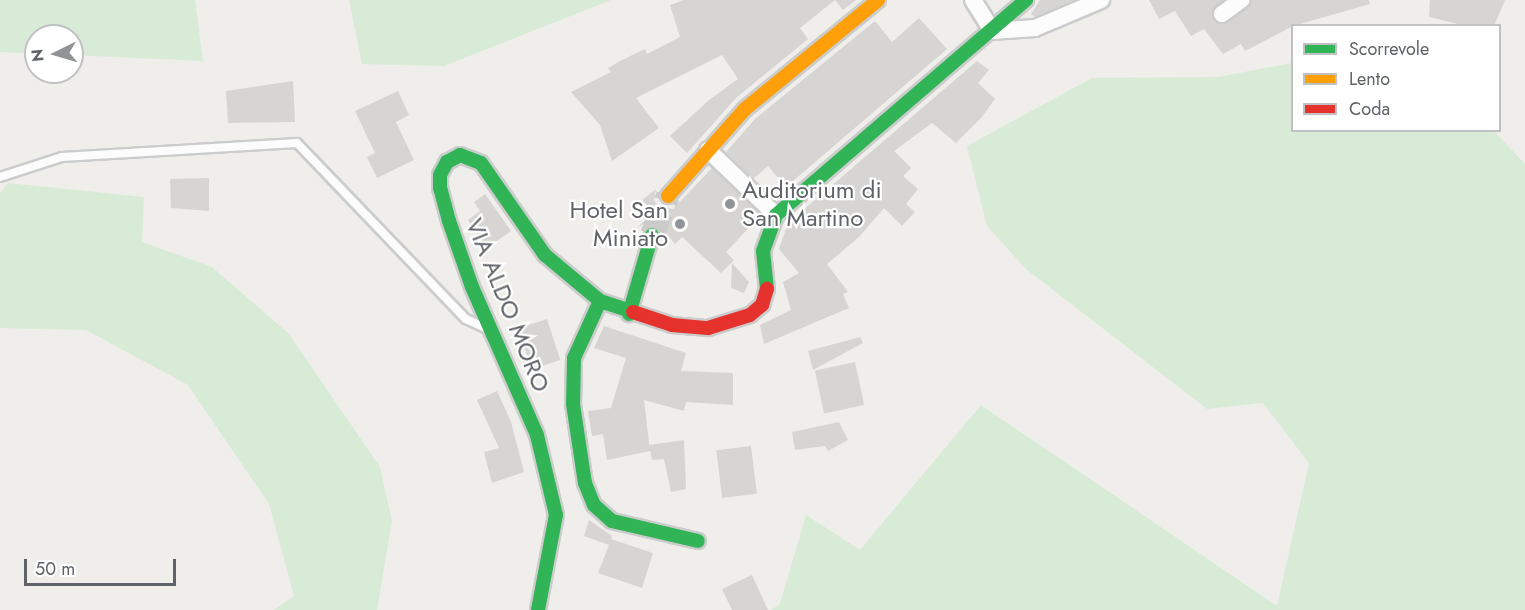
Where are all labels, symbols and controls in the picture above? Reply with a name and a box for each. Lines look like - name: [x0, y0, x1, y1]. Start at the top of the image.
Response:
- north arrow: [24, 24, 84, 84]
- legend: [1291, 24, 1501, 132]
- text: Scorrevole: [1349, 36, 1429, 62]
- text: N: [26, 48, 50, 63]
- text: Lento: [1349, 66, 1390, 92]
- text: Coda: [1349, 96, 1390, 122]
- place label: Auditorium di San Martino: [742, 176, 882, 232]
- place label: Hotel San Miniato: [570, 196, 668, 252]
- marker: Auditorium di San Martino: [723, 197, 737, 211]
- street label: VIA ALDO MORO: [460, 214, 556, 396]
- marker: Hotel San Miniato: [673, 217, 687, 231]
- scale bar: [27, 547, 178, 585]
- text: 50 m: [35, 556, 75, 582]

